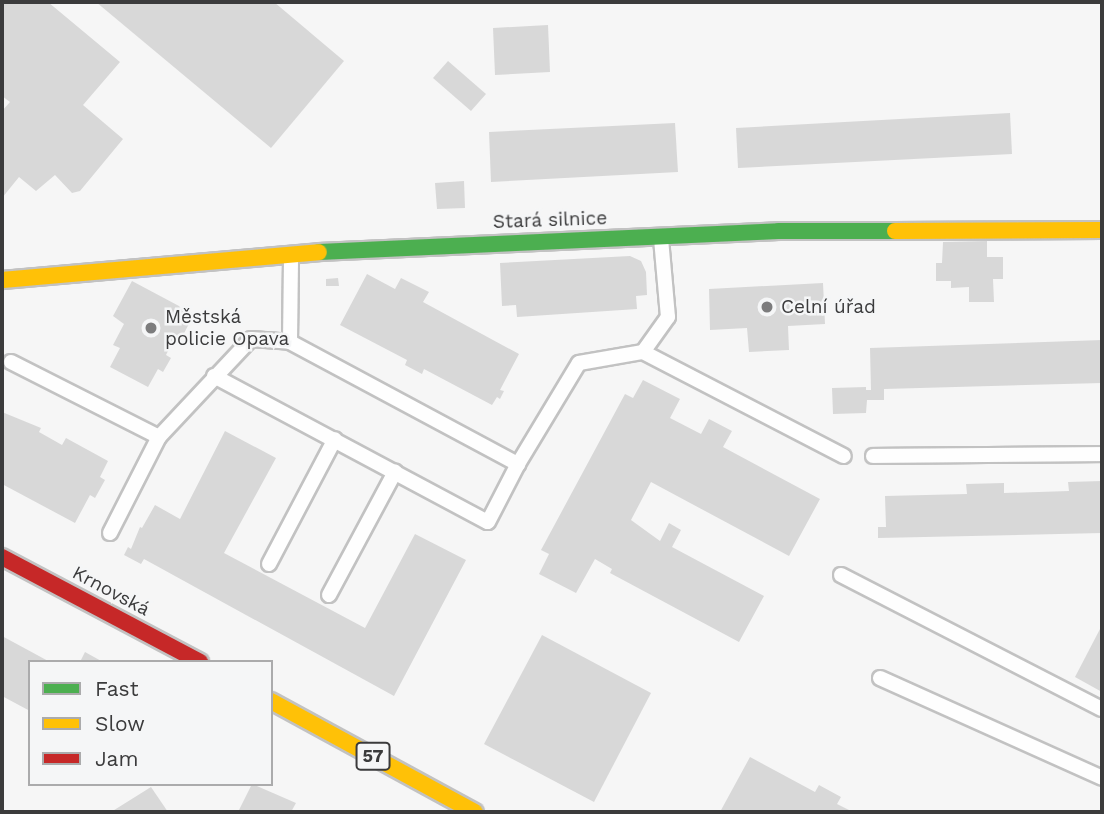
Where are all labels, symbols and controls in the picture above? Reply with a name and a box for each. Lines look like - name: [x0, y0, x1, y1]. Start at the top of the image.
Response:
- street label: Stará silnice: [492, 207, 608, 233]
- place label: Celní úřad: [781, 296, 876, 318]
- marker: Celní úřad: [759, 299, 775, 315]
- place label: Městská policie Opava: [165, 306, 289, 350]
- marker: Městská policie Opava: [143, 320, 159, 336]
- street label: Krnovská: [68, 561, 154, 621]
- legend: [28, 660, 273, 786]
- text: Fast: [95, 676, 139, 701]
- text: Slow: [95, 711, 145, 736]
- road number: 57: [356, 742, 390, 770]
- text: Jam: [95, 746, 138, 771]

